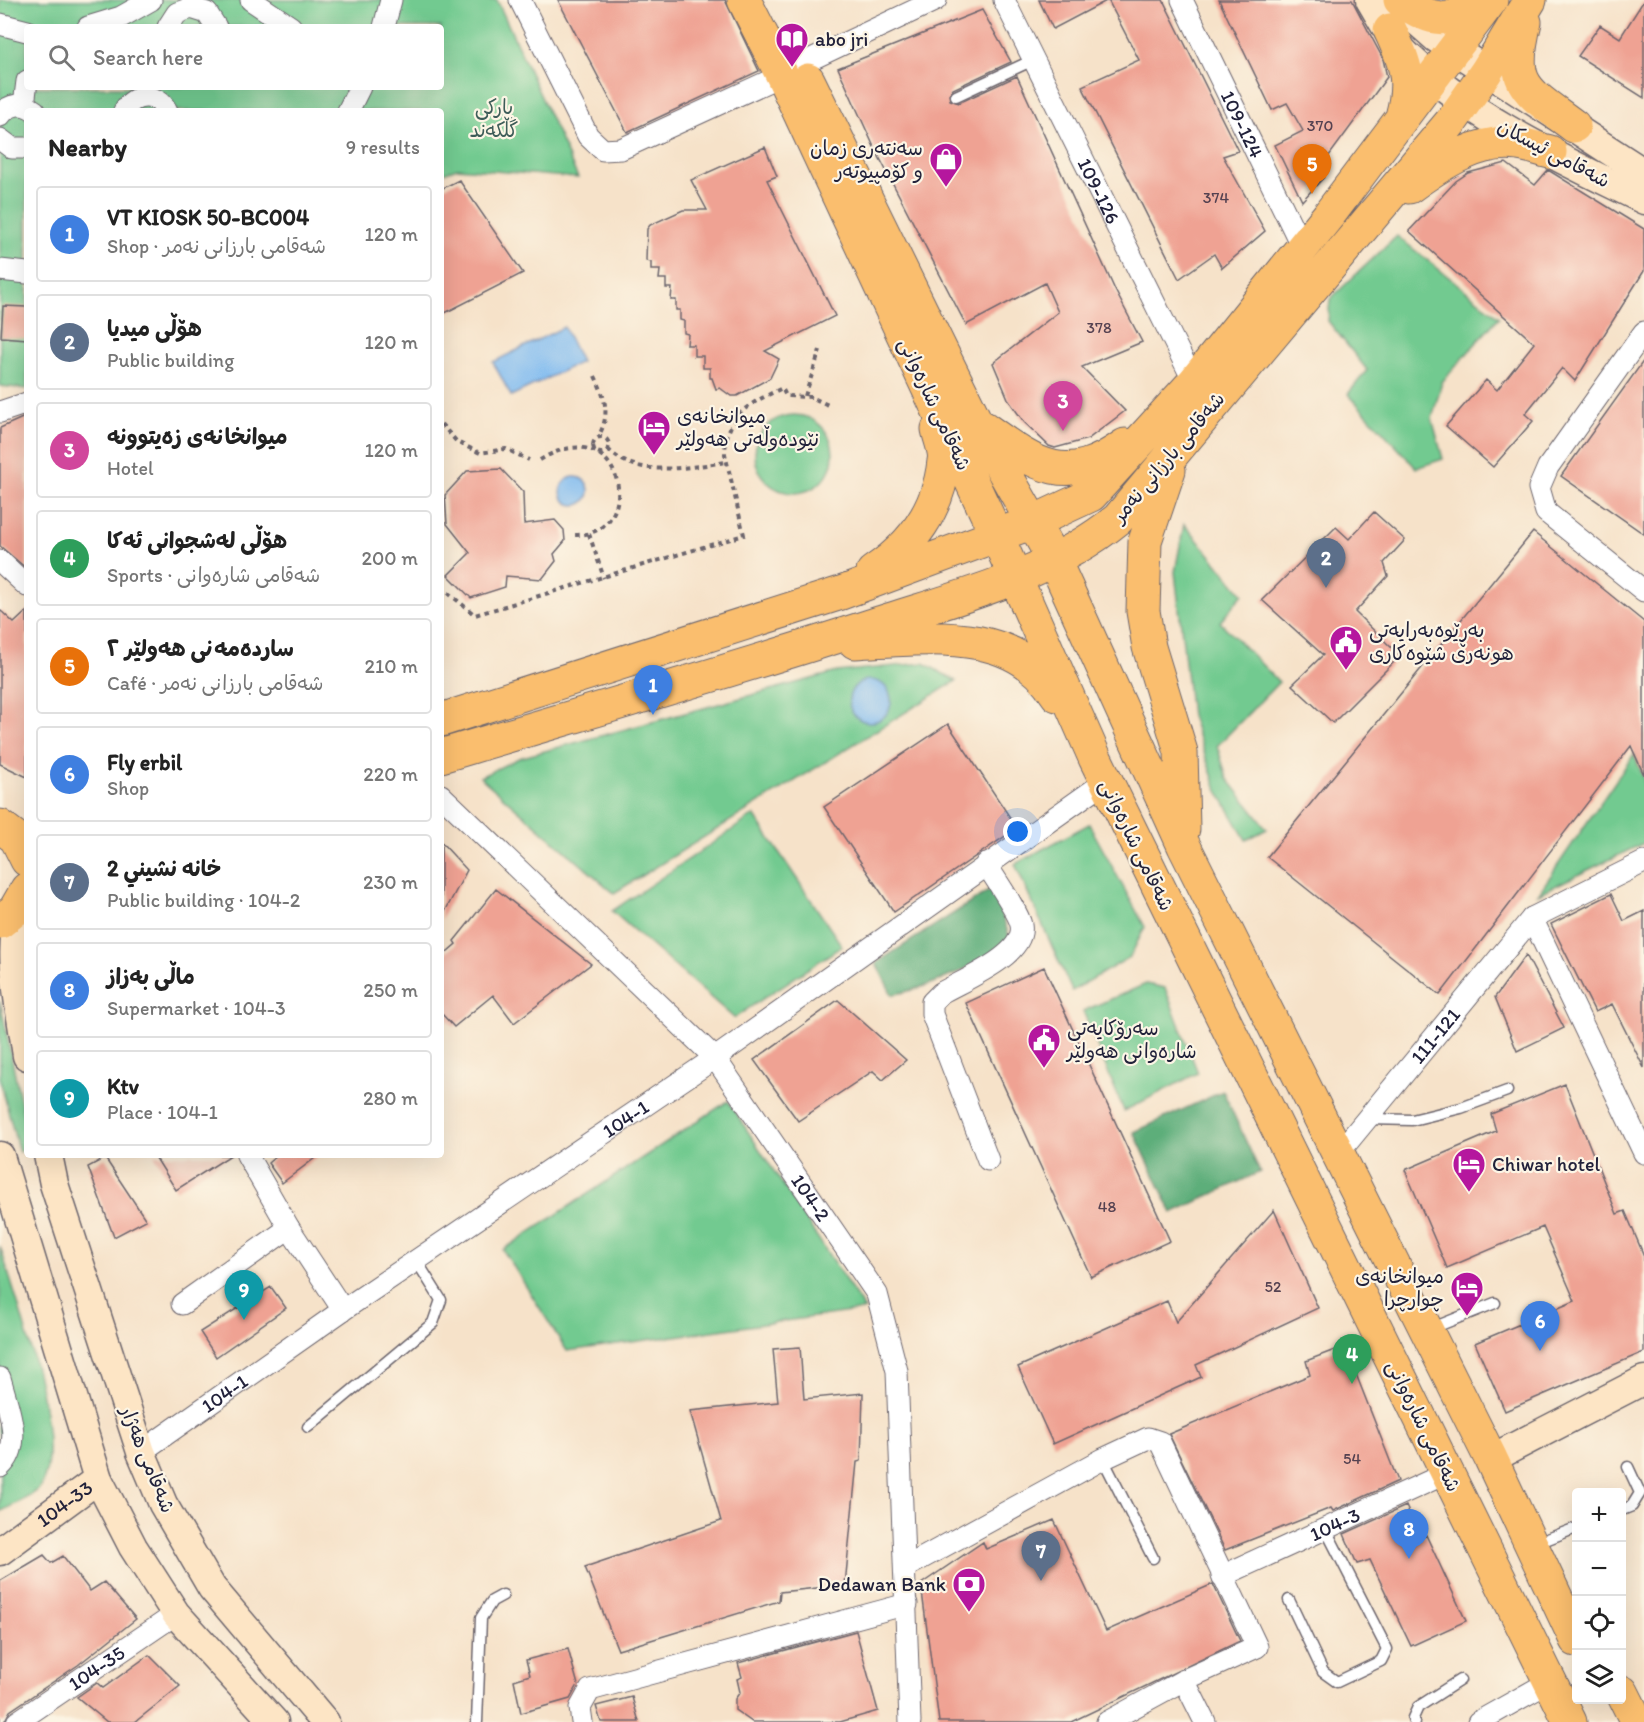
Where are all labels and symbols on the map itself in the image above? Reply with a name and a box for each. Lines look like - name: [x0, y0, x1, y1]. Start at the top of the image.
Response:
- library icon: abo jri: [774, 21, 810, 68]
- place label: abo jri: [815, 27, 868, 51]
- street label: 109-124: [1216, 87, 1269, 162]
- park label: پارکی گڵکەند: [470, 95, 518, 142]
- street label: شەقامی ئیسکان: [1493, 113, 1614, 194]
- house number: 370: [1307, 116, 1333, 135]
- place label: سەنتەری زمان و کۆمپیوتەر: [810, 136, 923, 184]
- shop icon: سەنتەری زمان و کۆمپیوتەر: [928, 141, 964, 188]
- pin: 5: [1292, 144, 1332, 194]
- street label: 109-126: [1072, 154, 1125, 228]
- house number: 374: [1203, 188, 1230, 207]
- house number: 378: [1086, 318, 1112, 337]
- street label: شەقامی شارەوانی: [893, 334, 976, 475]
- pin: 3: [1044, 382, 1082, 431]
- street label: شەقامی بارزانی نەمر: [1105, 387, 1230, 529]
- place label: میوانخانەی نێودەوڵەتی هەولێر: [675, 404, 819, 452]
- hotel icon: میوانخانەی نێودەوڵەتی هەولێر: [636, 409, 672, 456]
- pin: 2: [1306, 538, 1346, 588]
- place label: بەڕێوەبەرایەتی هونەری شێوەکاری: [1369, 618, 1514, 665]
- public building icon: بەڕێوەبەرایەتی هونەری شێوەکاری: [1328, 624, 1364, 671]
- pin: 1: [634, 666, 672, 715]
- street label: شەقامی شارەوانی: [1094, 775, 1179, 915]
- your location: [1003, 817, 1032, 846]
- street label: 111-121: [1405, 1003, 1465, 1069]
- place label: سەرۆکایەتی شارەوانی هەولێر: [1065, 1016, 1197, 1064]
- public building icon: سەرۆکایەتی شارەوانی هەولێر: [1026, 1022, 1062, 1069]
- street label: 104-1: [598, 1094, 653, 1143]
- hotel icon: Chiwar hotel: [1451, 1146, 1487, 1193]
- place label: Chiwar hotel: [1492, 1152, 1601, 1176]
- street label: 104-2: [786, 1169, 836, 1226]
- house number: 48: [1098, 1197, 1116, 1216]
- place label: میوانخانەی چوارچرا: [1355, 1264, 1444, 1312]
- pin: 9: [224, 1270, 264, 1320]
- hotel icon: میوانخانەی چوارچرا: [1449, 1270, 1485, 1317]
- house number: 52: [1265, 1277, 1282, 1296]
- pin: 6: [1520, 1302, 1560, 1351]
- pin: 4: [1332, 1334, 1372, 1384]
- street label: شەقامی شارەوانی: [1381, 1356, 1466, 1496]
- street label: 104-1: [197, 1369, 252, 1418]
- street label: شەقامی هەژار: [114, 1401, 180, 1517]
- house number: 54: [1343, 1449, 1361, 1468]
- street label: 104-33: [32, 1475, 97, 1532]
- street label: 104-3: [1306, 1502, 1364, 1546]
- pin: 8: [1390, 1510, 1428, 1559]
- pin: 7: [1022, 1532, 1060, 1581]
- bank icon: Dedawan Bank: [951, 1566, 987, 1613]
- place label: Dedawan Bank: [818, 1572, 946, 1596]
- street label: 104-35: [64, 1640, 129, 1696]

